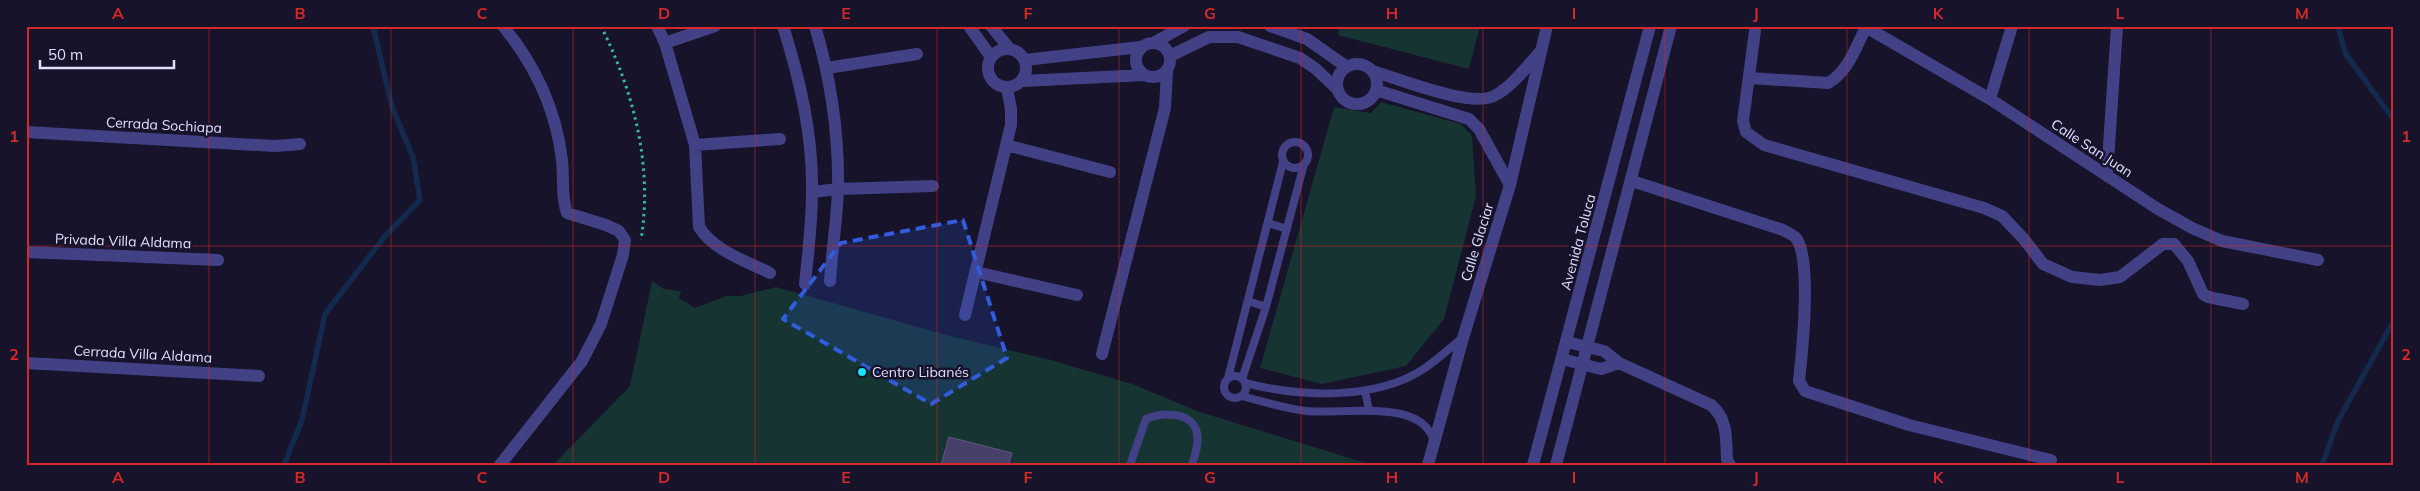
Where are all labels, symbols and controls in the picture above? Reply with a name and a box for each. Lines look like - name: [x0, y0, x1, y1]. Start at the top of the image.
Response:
- text: A: [112, 3, 124, 23]
- text: B: [294, 3, 306, 23]
- text: C: [477, 3, 488, 23]
- text: D: [658, 3, 670, 23]
- text: E: [841, 3, 851, 23]
- text: F: [1023, 3, 1033, 23]
- text: G: [1204, 3, 1216, 23]
- text: H: [1386, 3, 1398, 23]
- text: I: [1572, 3, 1576, 23]
- text: J: [1753, 3, 1759, 23]
- text: K: [1933, 3, 1945, 23]
- text: L: [2116, 3, 2125, 23]
- text: M: [2295, 3, 2309, 23]
- scale bar: [40, 38, 174, 70]
- text: 50 m: [48, 45, 83, 64]
- street label: Cerrada Sochiapa: [106, 113, 222, 137]
- street label: Calle San Juan: [2048, 115, 2136, 181]
- text: 1: [9, 126, 19, 146]
- text: 1: [2401, 126, 2411, 146]
- street label: Avenida Toluca: [1557, 192, 1599, 292]
- street label: Calle Glaciar: [1456, 200, 1498, 284]
- street label: Privada Villa Aldama: [54, 230, 192, 252]
- street label: Cerrada Villa Aldama: [73, 341, 213, 367]
- text: 2: [9, 344, 19, 364]
- text: 2: [2401, 344, 2411, 364]
- place label: Centro Libanés: [872, 363, 969, 381]
- marker: Centro Libanés: [856, 366, 868, 378]
- text: A: [112, 467, 124, 487]
- text: B: [294, 467, 306, 487]
- text: C: [477, 467, 488, 487]
- text: D: [658, 467, 670, 487]
- text: E: [841, 467, 851, 487]
- text: F: [1023, 467, 1033, 487]
- text: G: [1204, 467, 1216, 487]
- text: H: [1386, 467, 1398, 487]
- text: I: [1572, 467, 1576, 487]
- text: J: [1753, 467, 1759, 487]
- text: K: [1933, 467, 1945, 487]
- text: L: [2116, 467, 2125, 487]
- text: M: [2295, 467, 2309, 487]

